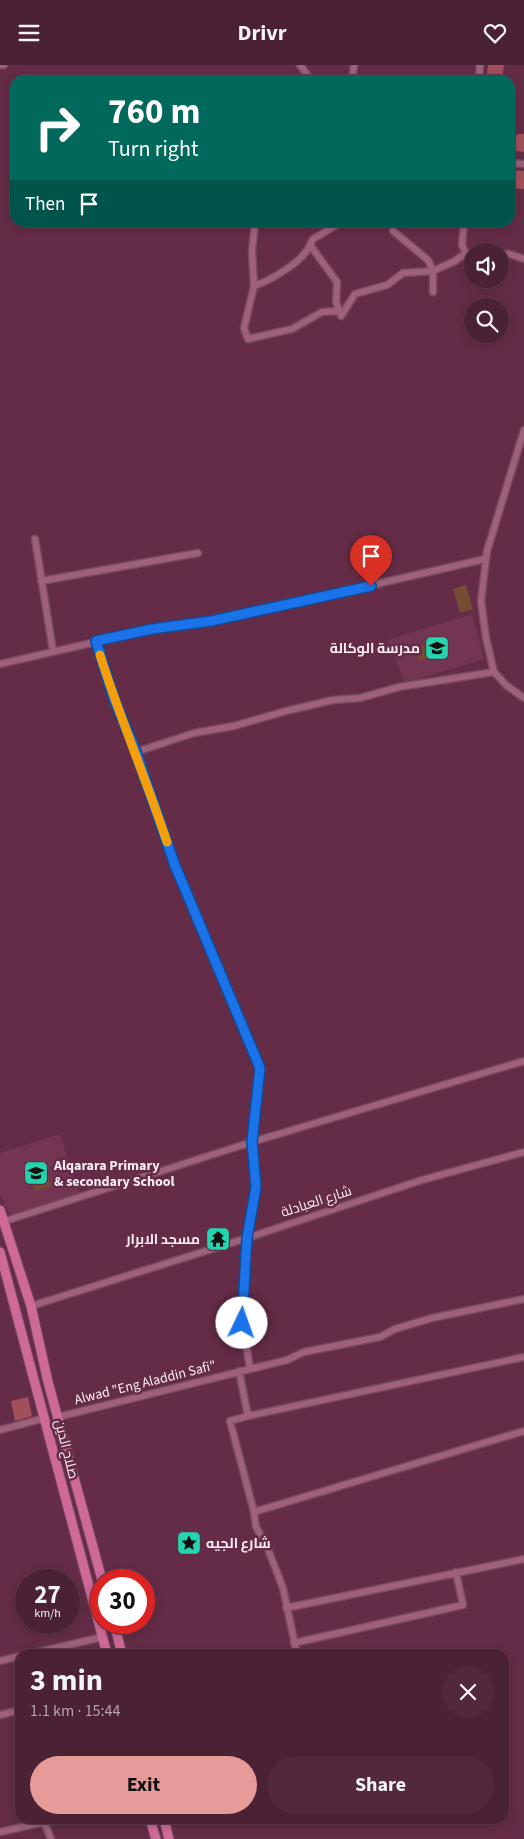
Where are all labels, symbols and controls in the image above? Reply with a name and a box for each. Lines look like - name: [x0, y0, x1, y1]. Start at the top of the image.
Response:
- text: Drivr: [237, 17, 287, 49]
- icon: menu: [15, 19, 43, 47]
- icon: heart: [481, 19, 509, 47]
- text: 760 m: [108, 87, 200, 137]
- icon: right: [25, 95, 90, 160]
- text: Turn right: [108, 133, 198, 165]
- icon: arrive: [75, 190, 103, 218]
- text: Then: [25, 191, 65, 218]
- map controls: [464, 243, 509, 343]
- button: sound: [464, 243, 509, 288]
- button: search: [464, 298, 509, 343]
- pin: [350, 535, 392, 586]
- icon: arrive: [357, 542, 385, 570]
- school or university icon: مدرسة الوكالة: [424, 635, 450, 661]
- place label: مدرسة الوكالة: [330, 639, 420, 659]
- place label: Alqarara Primary & secondary School: [53, 1156, 175, 1192]
- school or university icon: Alqarara Primary & secondary School: [23, 1160, 49, 1186]
- street label: شارع العبادلة: [278, 1181, 354, 1223]
- temple icon: مسجد الابرار: [205, 1226, 231, 1252]
- place label: مسجد الابرار: [125, 1230, 200, 1250]
- position arrow: [215, 1296, 267, 1348]
- street label: Alwad "Eng Aladdin Safi": [72, 1356, 218, 1410]
- street label: صلاح الدين: [49, 1418, 83, 1481]
- place icon: شارع الجيه: [176, 1530, 202, 1556]
- place label: شارع الجيه: [206, 1534, 271, 1554]
- speed limit sign: 30: [90, 1569, 155, 1634]
- text: 27: [34, 1577, 61, 1613]
- text: km/h: [34, 1605, 61, 1622]
- text: 3 min: [30, 1659, 103, 1702]
- button: close: [442, 1666, 494, 1718]
- text: 1.1 km · 15:44: [30, 1700, 120, 1722]
- button: Exit: [30, 1756, 257, 1814]
- button: Share: [267, 1756, 494, 1814]

